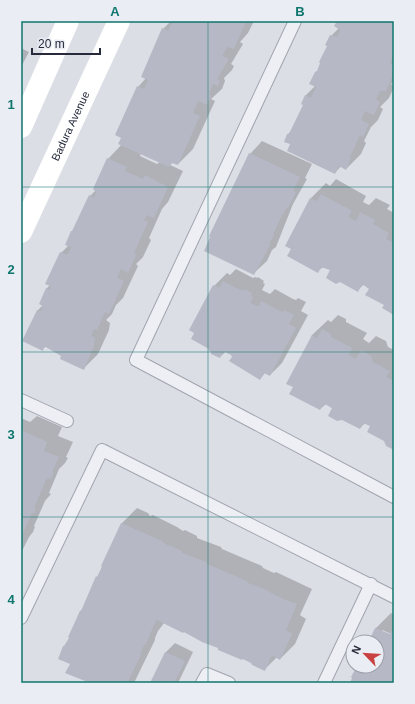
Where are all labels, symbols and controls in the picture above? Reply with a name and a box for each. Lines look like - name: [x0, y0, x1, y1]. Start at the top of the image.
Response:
- text: A: [110, 4, 120, 19]
- text: B: [295, 4, 305, 19]
- scale bar: [32, 30, 100, 56]
- text: 20 m: [38, 37, 65, 51]
- street label: Badura Avenue: [49, 89, 92, 162]
- text: 1: [7, 97, 15, 112]
- text: 2: [7, 262, 15, 277]
- text: 3: [7, 427, 15, 442]
- text: 4: [7, 592, 15, 607]
- north arrow: [345, 634, 385, 674]
- text: N: [349, 644, 363, 656]

